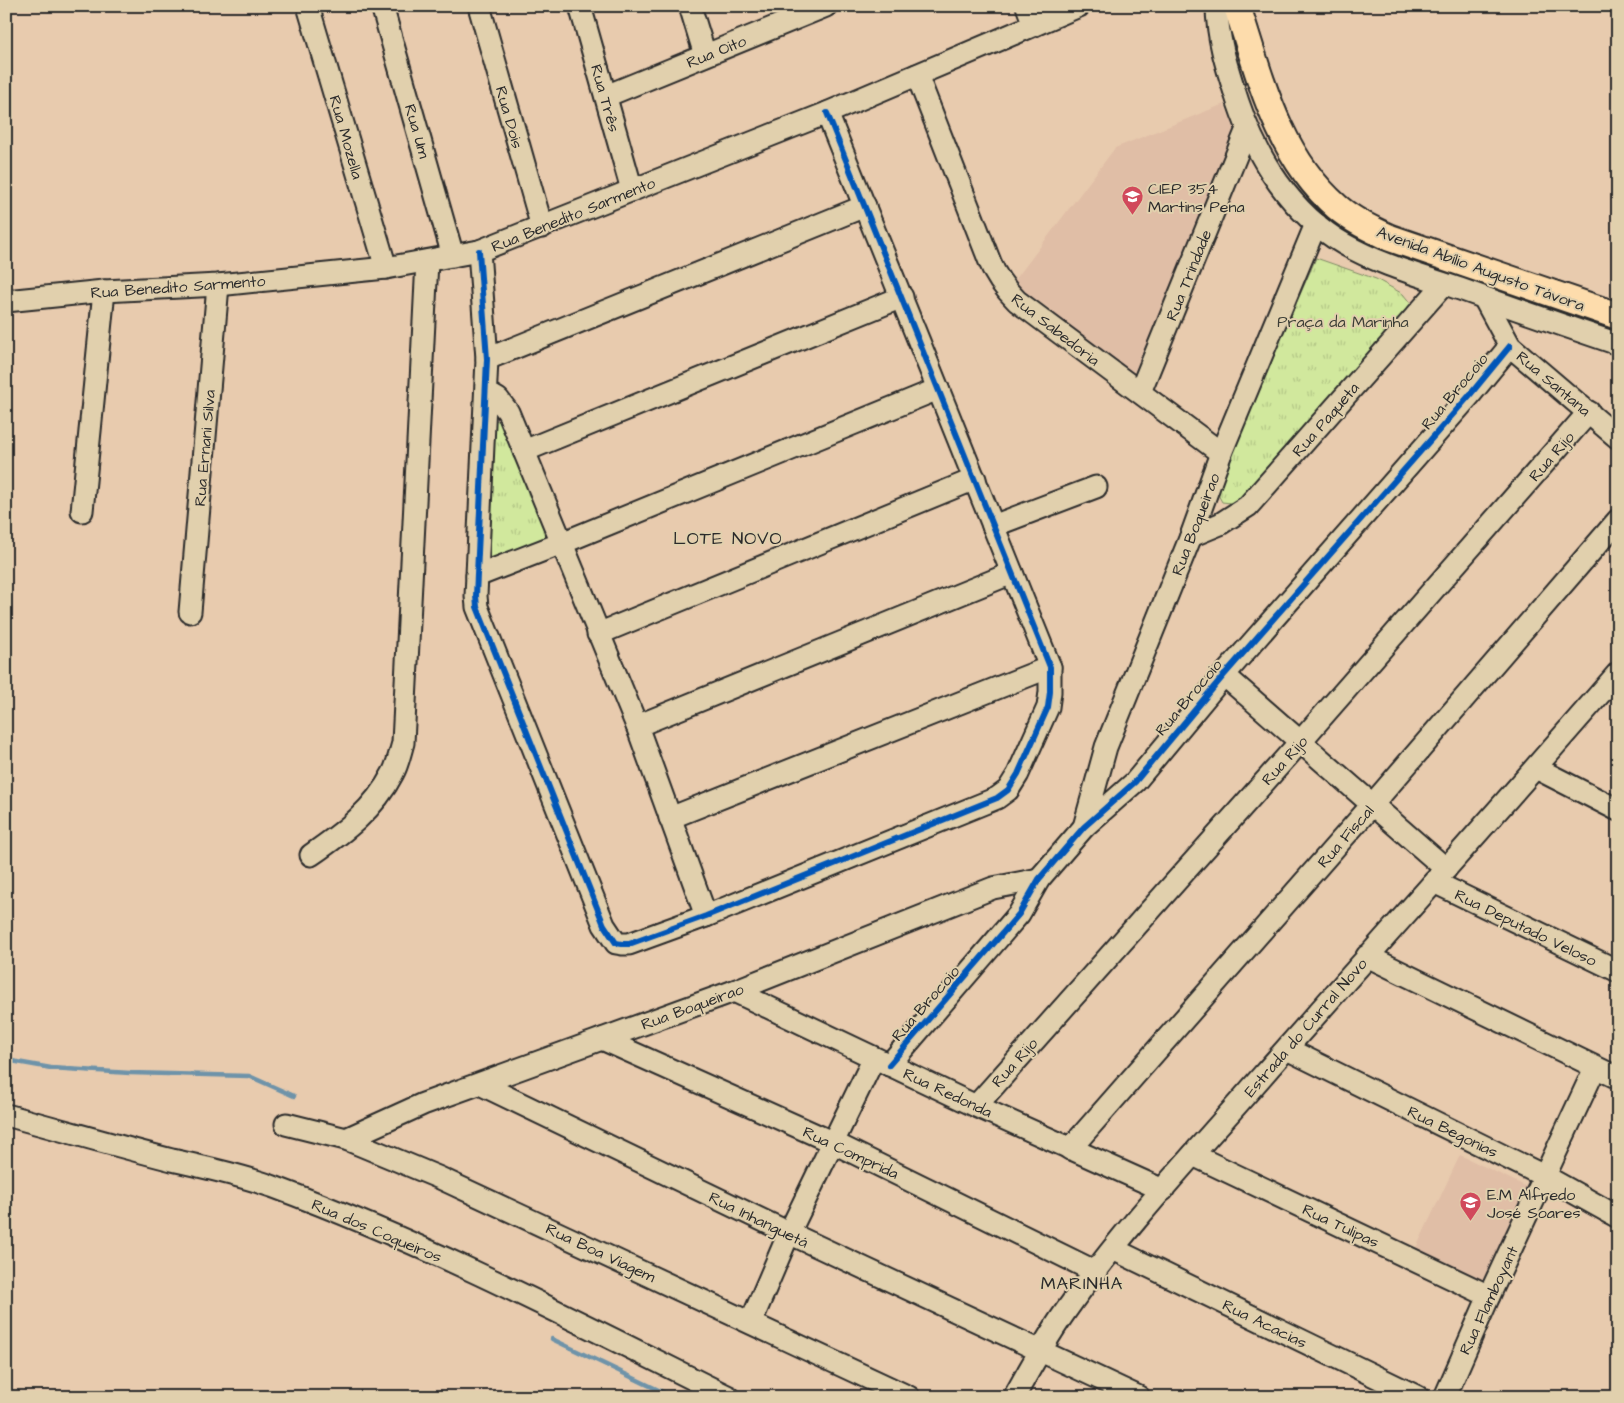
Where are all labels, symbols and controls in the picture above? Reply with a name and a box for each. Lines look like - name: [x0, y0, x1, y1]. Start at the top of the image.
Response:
- street label: Rua Oito: [683, 30, 750, 74]
- street label: Rua Três: [585, 62, 625, 135]
- street label: Rua Dois: [490, 84, 528, 151]
- street label: Rua Mozella: [324, 93, 368, 182]
- street label: Rua Um: [399, 102, 435, 162]
- street label: Rua Benedito Sarmento: [488, 172, 659, 258]
- place label: CIEP 354 Martins Pena: [1148, 178, 1245, 218]
- school or university icon: CIEP 354 Martins Pena: [1120, 185, 1144, 216]
- street label: Avenida Abílio Augusto Távora: [1373, 221, 1588, 318]
- street label: Rua Trindade: [1161, 226, 1217, 324]
- street label: Rua Benedito Sarmento: [90, 270, 266, 304]
- street label: Rua Sabedoria: [1007, 288, 1104, 371]
- park label: Praça da Marinha: [1277, 311, 1409, 333]
- street label: Rua Santana: [1511, 346, 1595, 422]
- street label: Rua Brocoio: [1416, 349, 1493, 435]
- street label: Rua Paqueta: [1287, 378, 1364, 462]
- street label: Rua Ernani Silva: [189, 389, 221, 507]
- street label: Rua Rijo: [1524, 427, 1580, 486]
- street label: Rua Boqueirao: [1166, 470, 1226, 579]
- district label: LOTE NOVO: [673, 526, 783, 551]
- street label: Rua Brocoio: [1150, 655, 1227, 741]
- street label: Rua Rijo: [1257, 731, 1313, 790]
- street label: Rua Fiscal: [1312, 801, 1379, 873]
- street label: Rua Deputado Veloso: [1451, 884, 1600, 972]
- street label: Estrada do Curral Novo: [1239, 953, 1372, 1102]
- street label: Rua Brocoio: [887, 961, 965, 1046]
- street label: Rua Boqueirao: [638, 978, 747, 1036]
- street label: Rua Rijo: [987, 1033, 1043, 1092]
- street label: Rua Redonda: [900, 1063, 996, 1123]
- street label: Rua Begonias: [1403, 1101, 1501, 1164]
- street label: Rua Comprida: [799, 1121, 902, 1185]
- place label: E.M Alfredo José Soares: [1487, 1184, 1581, 1224]
- street label: Rua Inhanguetá: [705, 1186, 812, 1254]
- school or university icon: E.M Alfredo José Soares: [1459, 1191, 1483, 1222]
- street label: Rua dos Coqueiros: [308, 1194, 445, 1268]
- street label: Rua Tulipas: [1299, 1199, 1382, 1253]
- street label: Rua Boa Viagem: [542, 1218, 660, 1289]
- street label: Rua Flamboyant: [1454, 1242, 1525, 1359]
- district label: MARINHA: [1041, 1271, 1123, 1296]
- street label: Rua Acacias: [1219, 1294, 1310, 1354]

